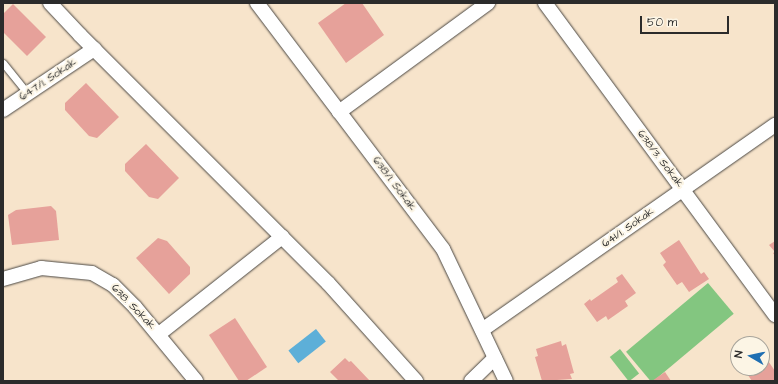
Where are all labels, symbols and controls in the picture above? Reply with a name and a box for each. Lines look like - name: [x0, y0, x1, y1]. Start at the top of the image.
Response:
- scale bar: [642, 8, 731, 34]
- text: 50 m: [647, 14, 677, 31]
- street label: 647/1. Sokak: [17, 56, 79, 104]
- street label: 638/3. Sokak: [634, 128, 686, 190]
- street label: 638/1. Sokak: [369, 154, 419, 214]
- street label: 641/1. Sokak: [599, 205, 657, 251]
- street label: 638. Sokak: [108, 282, 158, 332]
- north arrow: [730, 336, 770, 376]
- text: N: [731, 350, 747, 359]

